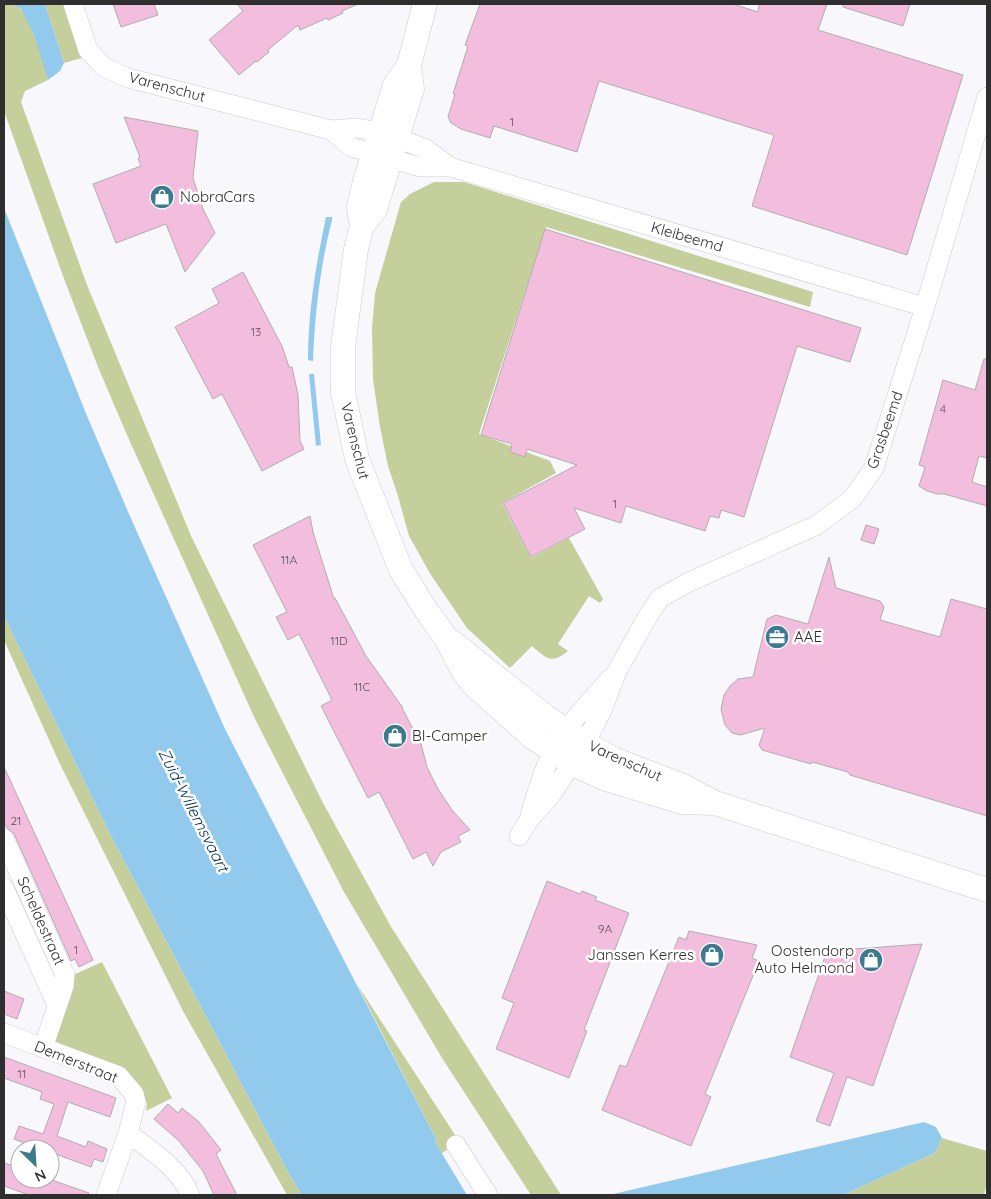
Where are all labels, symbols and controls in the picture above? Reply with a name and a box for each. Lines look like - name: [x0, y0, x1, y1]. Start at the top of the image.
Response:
- street label: Varenschut: [127, 67, 207, 106]
- house number: 1: [510, 114, 514, 129]
- shop icon: NobraCars: [149, 184, 175, 210]
- place label: NobraCars: [180, 187, 255, 206]
- street label: Kleibeemd: [649, 217, 725, 256]
- house number: 13: [251, 324, 261, 339]
- street label: Grasbeemd: [862, 388, 907, 471]
- street label: Varenschut: [337, 401, 374, 481]
- house number: 4: [940, 401, 946, 416]
- house number: 1: [613, 496, 617, 511]
- house number: 11A: [281, 552, 298, 567]
- office icon: AAE: [764, 624, 790, 650]
- place label: AAE: [794, 627, 822, 646]
- house number: 11D: [330, 633, 348, 648]
- house number: 11C: [354, 679, 371, 694]
- shop icon: BI-Camper: [382, 723, 408, 749]
- place label: BI-Camper: [412, 726, 487, 745]
- street label: Varenschut: [586, 736, 665, 785]
- water label: Zuid-Willemsvaart: [154, 745, 234, 876]
- house number: 21: [10, 813, 22, 828]
- street label: Scheldestraat: [13, 873, 69, 968]
- house number: 9A: [598, 921, 612, 936]
- place label: Oostendorp Auto Helmond: [755, 941, 854, 977]
- house number: 1: [74, 942, 78, 957]
- shop icon: Janssen Kerres: [699, 942, 725, 968]
- place label: Janssen Kerres: [587, 945, 694, 964]
- shop icon: Oostendorp Auto Helmond: [858, 947, 884, 973]
- street label: Demerstraat: [32, 1036, 121, 1087]
- house number: 11: [18, 1066, 26, 1081]
- north arrow: [10, 1139, 60, 1189]
- text: N: [32, 1165, 49, 1186]

